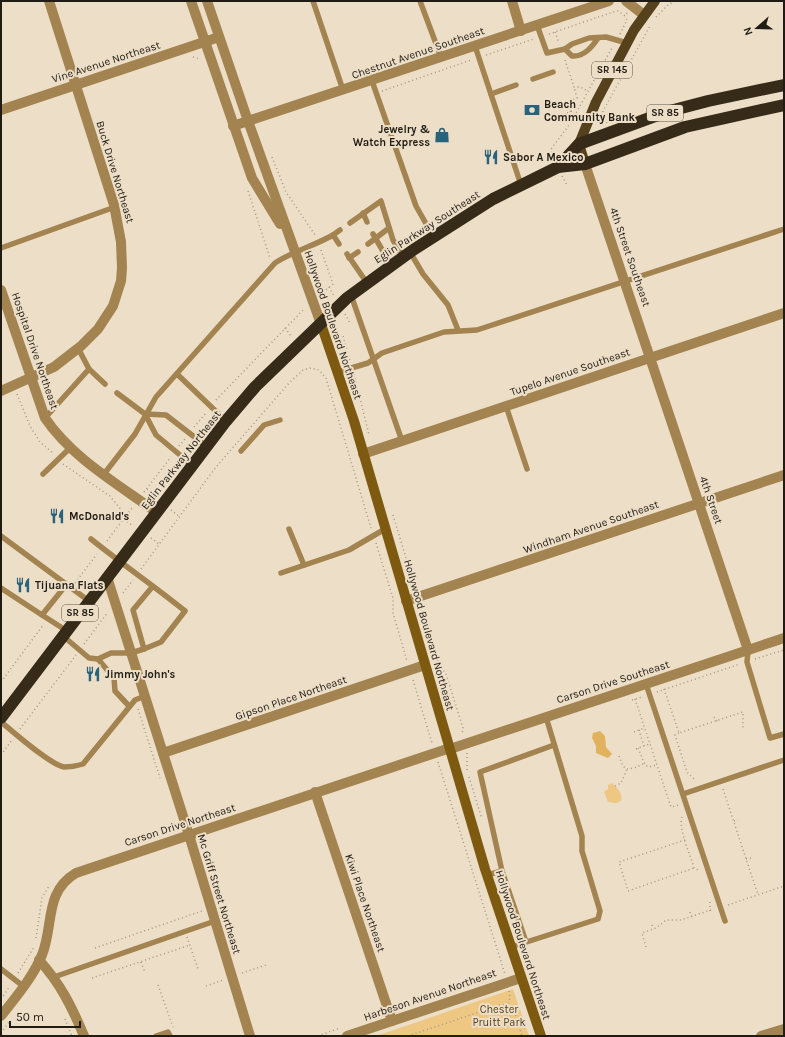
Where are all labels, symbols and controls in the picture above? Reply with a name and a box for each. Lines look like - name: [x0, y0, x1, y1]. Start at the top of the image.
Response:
- north arrow: [737, 8, 777, 48]
- street label: Chestnut Avenue Southeast: [350, 24, 486, 82]
- text: N: [741, 25, 756, 37]
- street label: Vine Avenue Northeast: [50, 38, 162, 86]
- road number: SR 145: [592, 62, 632, 78]
- place label: Beach Community Bank: [544, 98, 636, 124]
- bank icon: Beach Community Bank: [523, 101, 541, 119]
- road number: SR 85: [647, 105, 683, 121]
- street label: Buck Drive Northeast: [93, 119, 137, 225]
- place label: Jewelry & Watch Express: [353, 123, 430, 149]
- shop icon: Jewelry & Watch Express: [433, 126, 451, 144]
- restaurant icon: Sabor A Mexico: [482, 148, 500, 166]
- place label: Sabor A Mexico: [503, 151, 583, 164]
- street label: Eglin Parkway Southeast: [372, 188, 482, 266]
- street label: 4th Street Southeast: [607, 206, 653, 308]
- street label: Hollywood Boulevard Northeast: [301, 249, 365, 401]
- street label: Hospital Drive Northeast: [9, 291, 61, 411]
- street label: Tupelo Avenue Southeast: [508, 345, 632, 399]
- street label: Eglin Parkway Northeast: [138, 408, 224, 512]
- street label: 4th Street: [697, 474, 725, 526]
- street label: Windham Avenue Southeast: [522, 498, 660, 556]
- restaurant icon: McDonald's: [48, 507, 66, 525]
- place label: McDonald's: [69, 510, 130, 523]
- street label: Hollywood Boulevard Northeast: [401, 558, 457, 712]
- restaurant icon: Tijuana Flats: [14, 576, 32, 594]
- place label: Tijuana Flats: [35, 579, 104, 592]
- road number: SR 85: [62, 605, 98, 621]
- street label: Carson Drive Southeast: [555, 658, 671, 706]
- restaurant icon: Jimmy John's: [84, 665, 102, 683]
- place label: Jimmy John's: [105, 668, 175, 681]
- street label: Gipson Place Northeast: [234, 673, 348, 723]
- street label: Carson Drive Northeast: [123, 801, 237, 849]
- street label: Mc Griff Street Northeast: [195, 832, 243, 956]
- street label: Kiwi Place Northeast: [342, 852, 388, 954]
- street label: Hollywood Boulevard Northeast: [493, 869, 553, 1021]
- street label: Harbeson Avenue Northeast: [362, 966, 498, 1024]
- scale bar: [10, 1003, 80, 1029]
- park label: Chester Pruitt Park: [472, 1003, 526, 1029]
- text: 50 m: [16, 1010, 44, 1024]

